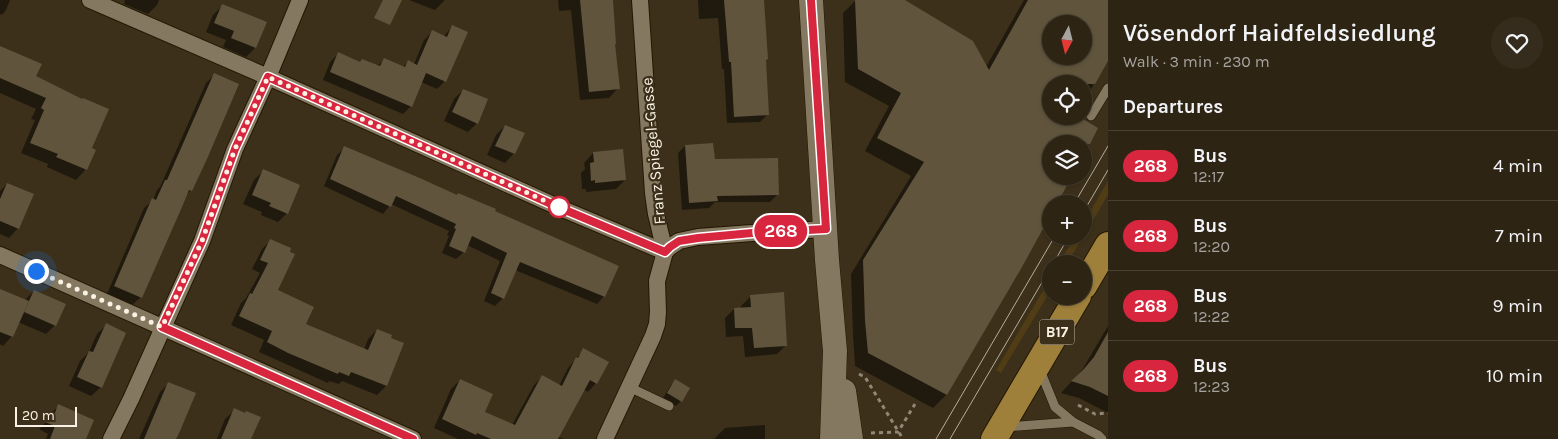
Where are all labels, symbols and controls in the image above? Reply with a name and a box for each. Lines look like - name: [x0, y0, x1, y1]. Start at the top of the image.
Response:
- north arrow: [1042, 15, 1092, 65]
- map controls: [1042, 15, 1092, 305]
- button: heart: [1491, 17, 1543, 69]
- text: Vösendorf Haidfeldsiedlung: [1123, 19, 1436, 47]
- text: Walk · 3 min · 230 m: [1123, 52, 1270, 71]
- button: locate: [1042, 75, 1092, 125]
- street label: Franz Spiegel-Gasse: [637, 77, 669, 225]
- text: Departures: [1123, 96, 1223, 118]
- button: layers: [1042, 135, 1092, 185]
- text: Bus: [1193, 145, 1227, 167]
- text: 268: [1134, 155, 1167, 177]
- text: 4 min: [1493, 155, 1543, 177]
- text: 12:17: [1193, 167, 1224, 186]
- button: +: [1042, 195, 1092, 245]
- unlabelled marker: [548, 196, 570, 218]
- line badge: 268: [752, 215, 810, 247]
- text: Bus: [1193, 215, 1227, 237]
- text: 268: [764, 220, 798, 242]
- text: 268: [1134, 225, 1167, 247]
- text: 7 min: [1495, 225, 1543, 247]
- text: 12:20: [1193, 237, 1230, 256]
- button: −: [1042, 255, 1092, 305]
- your location: [24, 259, 49, 284]
- text: Bus: [1193, 285, 1227, 307]
- text: 268: [1134, 295, 1167, 317]
- text: 9 min: [1493, 295, 1543, 317]
- text: 12:22: [1193, 307, 1230, 326]
- road number: B17: [1040, 320, 1074, 344]
- text: Bus: [1193, 355, 1227, 377]
- text: 268: [1134, 365, 1167, 387]
- text: 10 min: [1486, 365, 1543, 387]
- text: 12:23: [1193, 377, 1230, 396]
- scale bar: [15, 404, 78, 427]
- text: 20 m: [22, 407, 55, 424]

